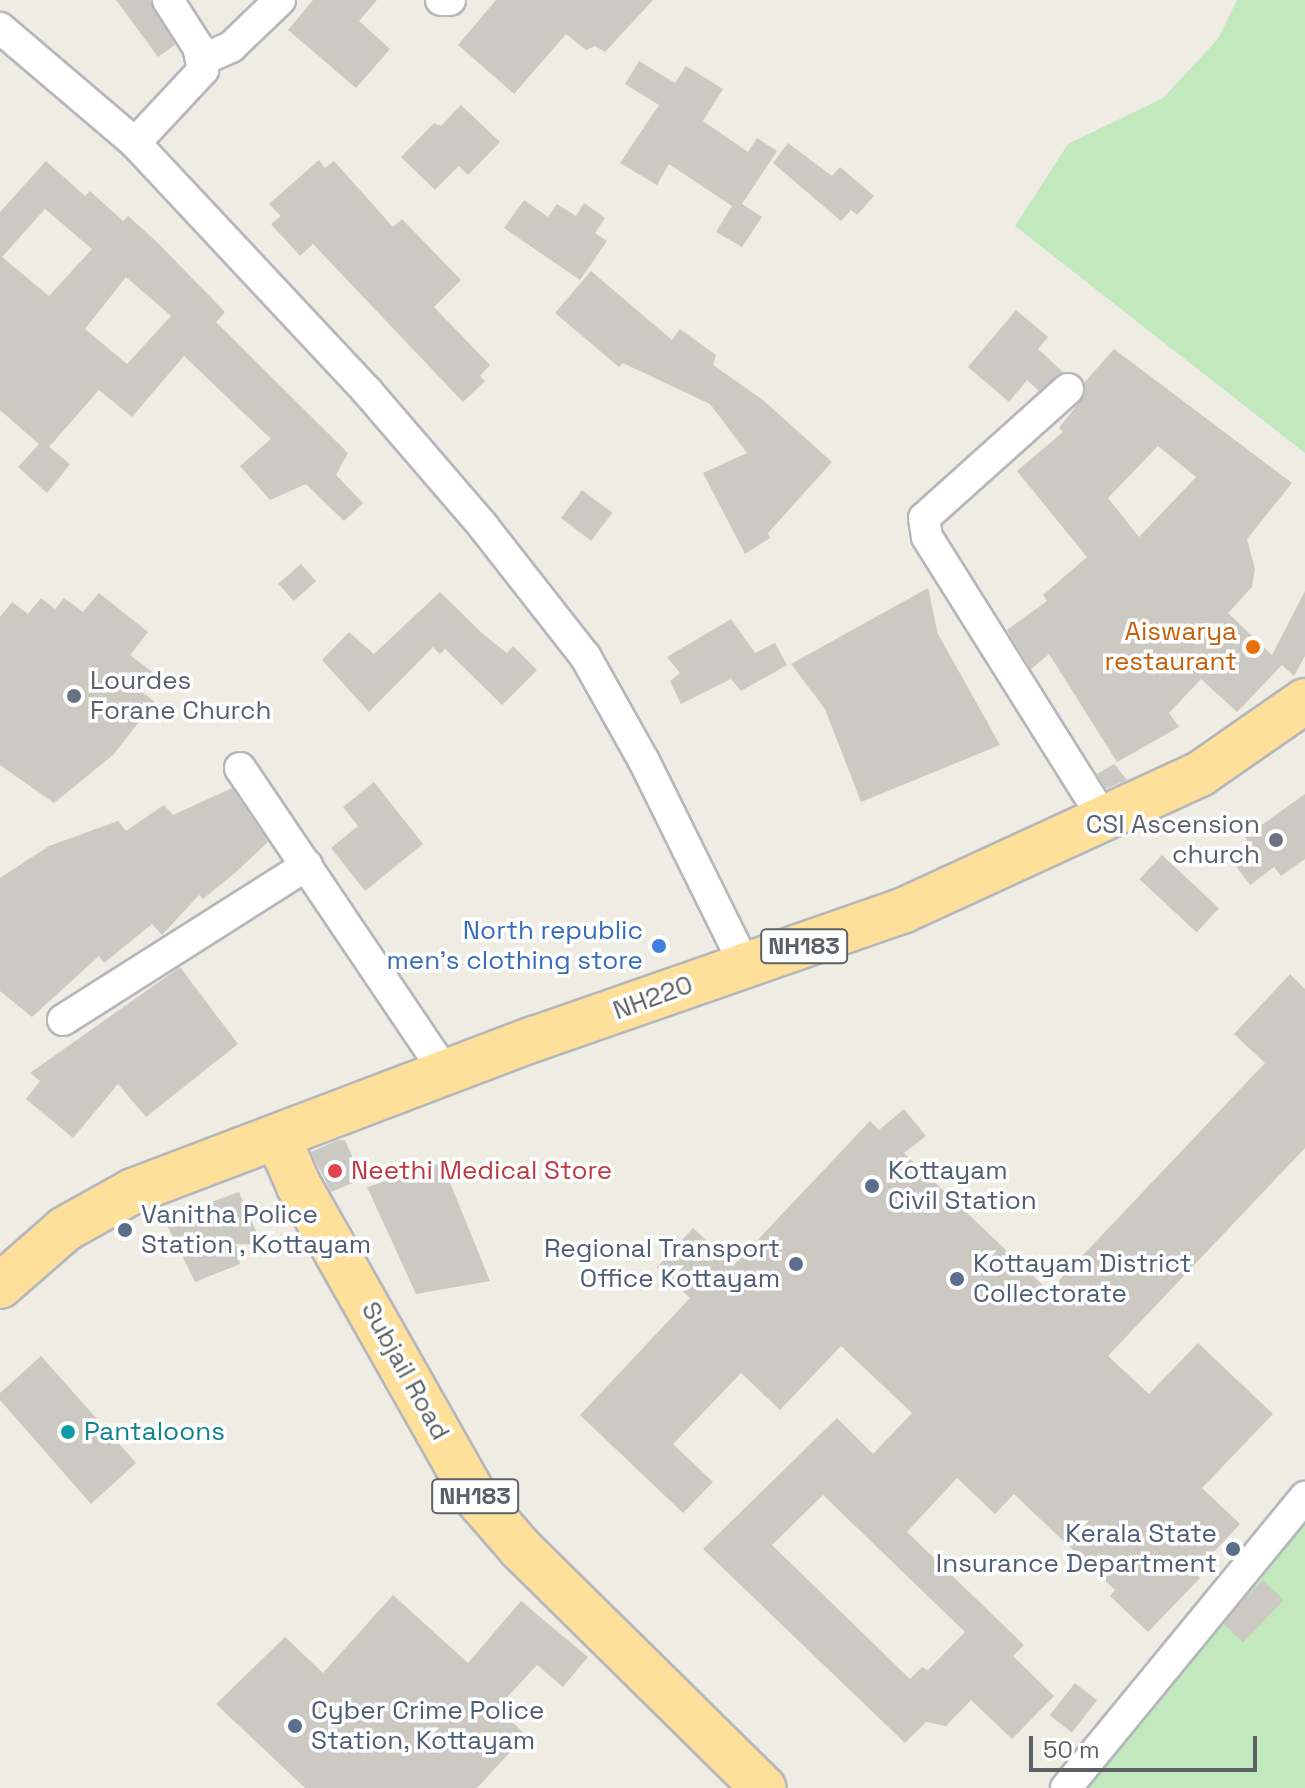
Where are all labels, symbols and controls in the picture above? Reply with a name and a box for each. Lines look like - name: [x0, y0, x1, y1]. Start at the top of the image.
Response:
- place label: Aiswarya restaurant: [1105, 616, 1237, 678]
- marker: Aiswarya restaurant: [1244, 638, 1262, 656]
- place label: Lourdes Forane Church: [90, 665, 271, 726]
- marker: Lourdes Forane Church: [65, 687, 83, 705]
- place label: CSI Ascension church: [1085, 809, 1260, 870]
- marker: CSI Ascension church: [1267, 831, 1285, 849]
- place label: North republic men's clothing store: [387, 915, 643, 976]
- road number: NH183: [760, 926, 848, 966]
- marker: North republic men's clothing store: [650, 937, 668, 955]
- street label: NH220: [609, 969, 697, 1027]
- place label: Neethi Medical Store: [351, 1155, 612, 1187]
- place label: Kottayam Civil Station: [888, 1155, 1037, 1216]
- marker: Neethi Medical Store: [326, 1162, 344, 1180]
- marker: Kottayam Civil Station: [863, 1177, 881, 1195]
- place label: Vanitha Police Station , Kottayam: [141, 1199, 373, 1260]
- marker: Vanitha Police Station , Kottayam: [116, 1221, 134, 1239]
- place label: Regional Transport Office Kottayam: [543, 1233, 780, 1294]
- place label: Kottayam District Collectorate: [973, 1248, 1191, 1310]
- marker: Regional Transport Office Kottayam: [787, 1255, 805, 1273]
- marker: Kottayam District Collectorate: [948, 1270, 966, 1288]
- street label: Subjail Road: [354, 1296, 456, 1446]
- place label: Pantaloons: [84, 1416, 225, 1448]
- marker: Pantaloons: [59, 1423, 77, 1441]
- road number: NH183: [431, 1476, 519, 1516]
- place label: Kerala State Insurance Department: [936, 1518, 1217, 1580]
- marker: Kerala State Insurance Department: [1224, 1540, 1242, 1558]
- place label: Cyber Crime Police Station, Kottayam: [311, 1695, 544, 1756]
- marker: Cyber Crime Police Station, Kottayam: [286, 1717, 304, 1735]
- scale bar: [1033, 1720, 1261, 1770]
- text: 50 m: [1043, 1734, 1100, 1765]

